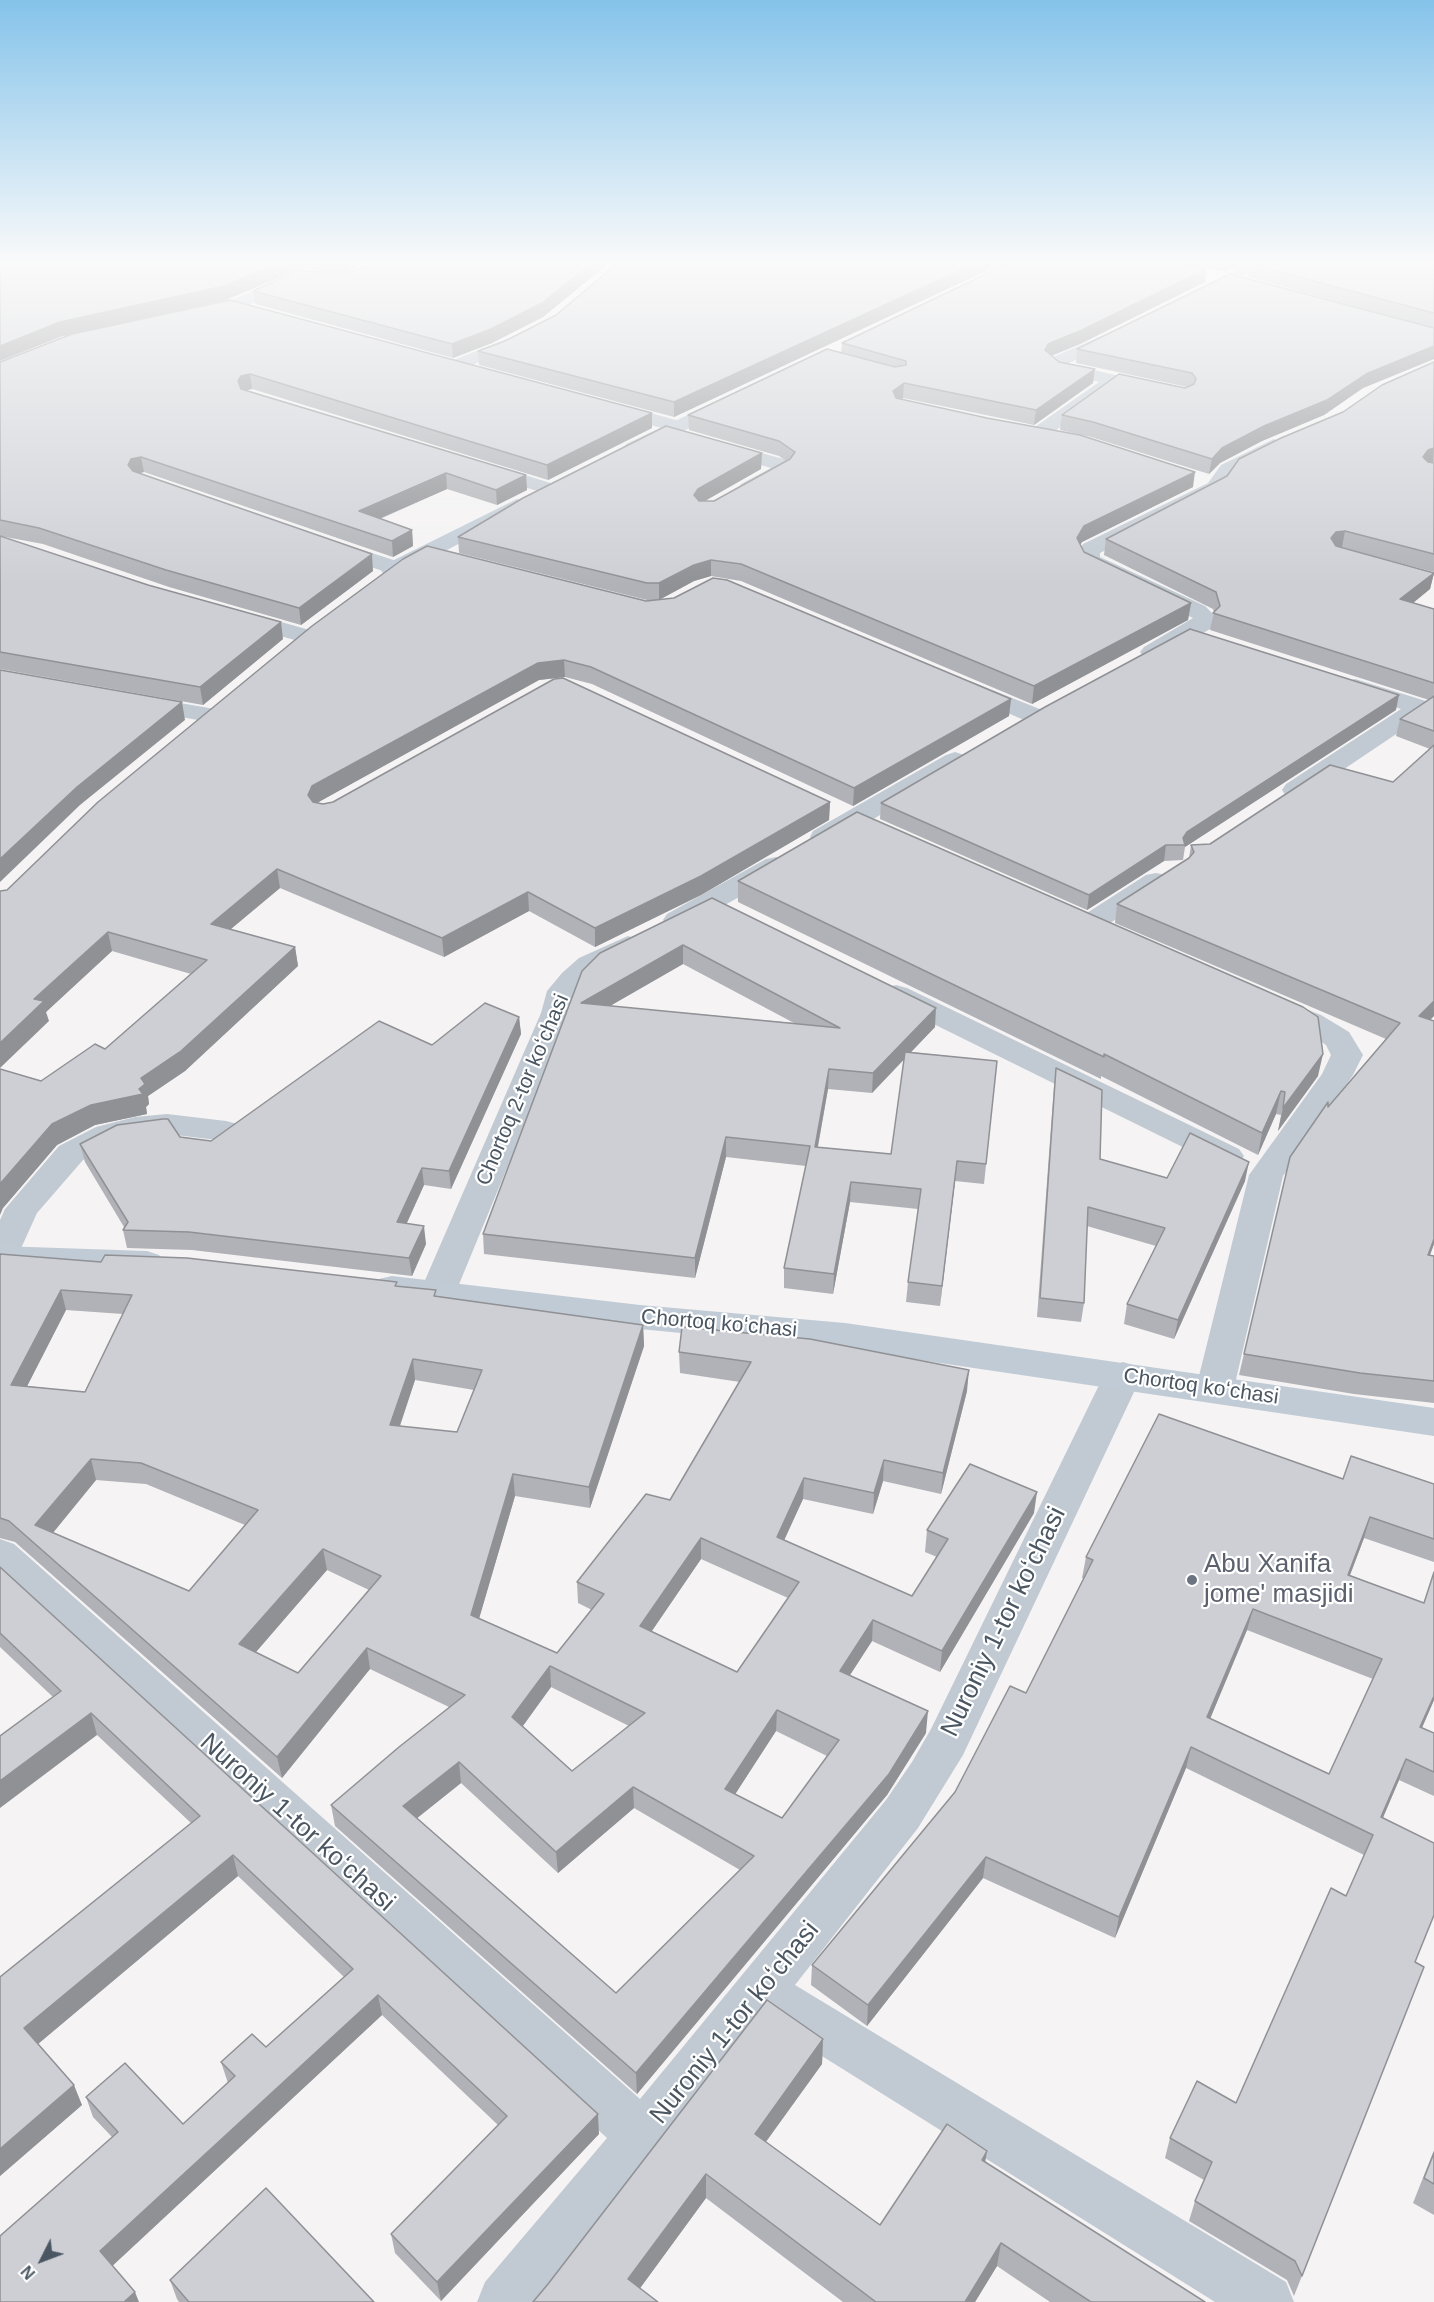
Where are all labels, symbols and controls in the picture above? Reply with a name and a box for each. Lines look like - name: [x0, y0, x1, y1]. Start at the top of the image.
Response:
- street label: Chortoq 2-tor koʻchasi: [471, 991, 575, 1189]
- street label: Chortoq koʻchasi: [640, 1305, 798, 1343]
- street label: Chortoq koʻchasi: [1122, 1364, 1280, 1410]
- street label: Nuroniy 1-tor koʻchasi: [935, 1502, 1073, 1742]
- place label: Abu Xanifa jome' masjidi: [1204, 1549, 1353, 1610]
- marker: Abu Xanifa jome' masjidi: [1185, 1573, 1199, 1587]
- street label: Nuroniy 1-tor koʻchasi: [193, 1727, 401, 1919]
- street label: Nuroniy 1-tor koʻchasi: [644, 1915, 826, 2131]
- north arrow: [12, 2230, 72, 2290]
- text: N: [18, 2262, 38, 2282]

